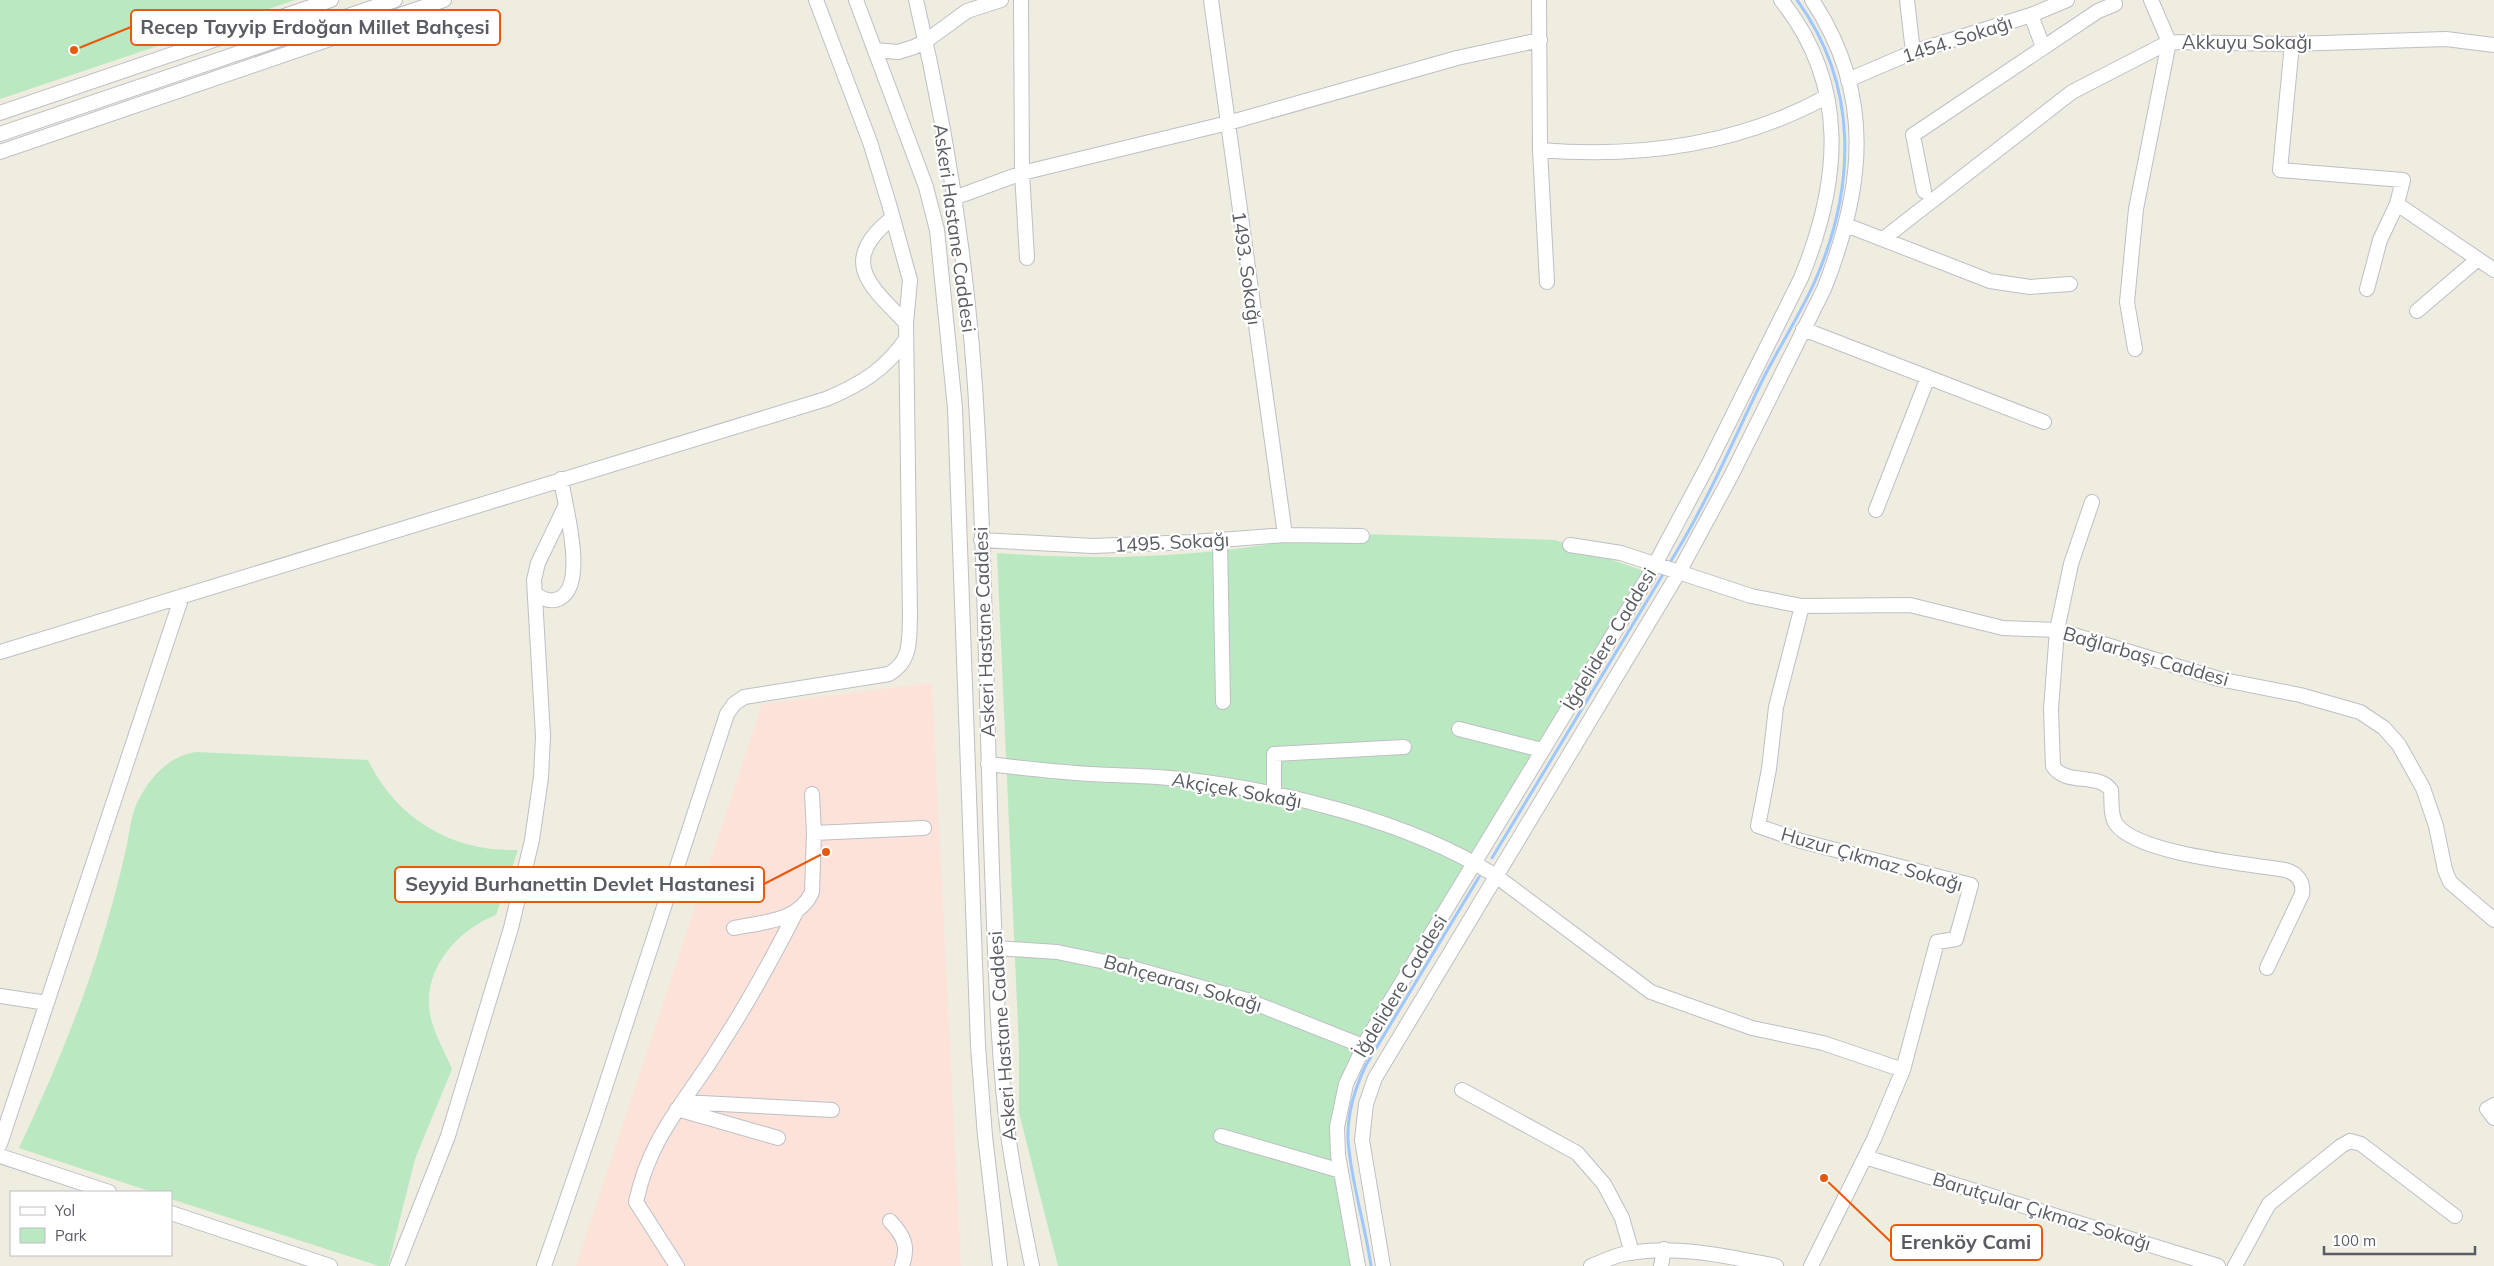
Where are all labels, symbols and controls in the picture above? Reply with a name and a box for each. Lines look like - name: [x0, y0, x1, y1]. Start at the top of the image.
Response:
- callout: Recep Tayyip Erdoğan Millet Bahçesi: [131, 10, 500, 45]
- street label: 1454. Sokağı: [1899, 10, 2015, 68]
- text: Recep Tayyip Erdoğan Millet Bahçesi: [140, 14, 490, 39]
- street label: Akkuyu Sokağı: [2182, 30, 2312, 54]
- street label: Askeri Hastane Caddesi: [928, 122, 982, 334]
- street label: 1493. Sokağı: [1227, 210, 1267, 326]
- street label: Askeri Hastane Caddesi: [968, 526, 1000, 738]
- street label: 1495. Sokağı: [1114, 527, 1230, 557]
- street label: İğdelidere Caddesi: [1557, 563, 1661, 715]
- street label: Bağlarbaşı Caddesi: [2060, 621, 2232, 691]
- street label: Akçiçek Sokağı: [1170, 767, 1304, 813]
- street label: Huzur Çıkmaz Sokağı: [1778, 822, 1966, 896]
- callout: Seyyid Burhanettin Devlet Hastanesi: [395, 867, 764, 902]
- text: Seyyid Burhanettin Devlet Hastanesi: [405, 871, 755, 896]
- street label: İğdelidere Caddesi: [1348, 910, 1452, 1062]
- street label: Askeri Hastane Caddesi: [983, 930, 1021, 1142]
- street label: Bahçearası Sokağı: [1101, 949, 1265, 1017]
- street label: Barutçular Çıkmaz Sokağı: [1930, 1166, 2154, 1256]
- legend: [10, 1191, 172, 1256]
- text: Yol: [54, 1201, 75, 1220]
- scale bar: [2324, 1224, 2475, 1256]
- callout: Erenköy Cami: [1891, 1225, 2042, 1260]
- text: Park: [55, 1226, 87, 1245]
- text: Erenköy Cami: [1901, 1229, 2031, 1254]
- text: 100 m: [2332, 1231, 2376, 1250]

